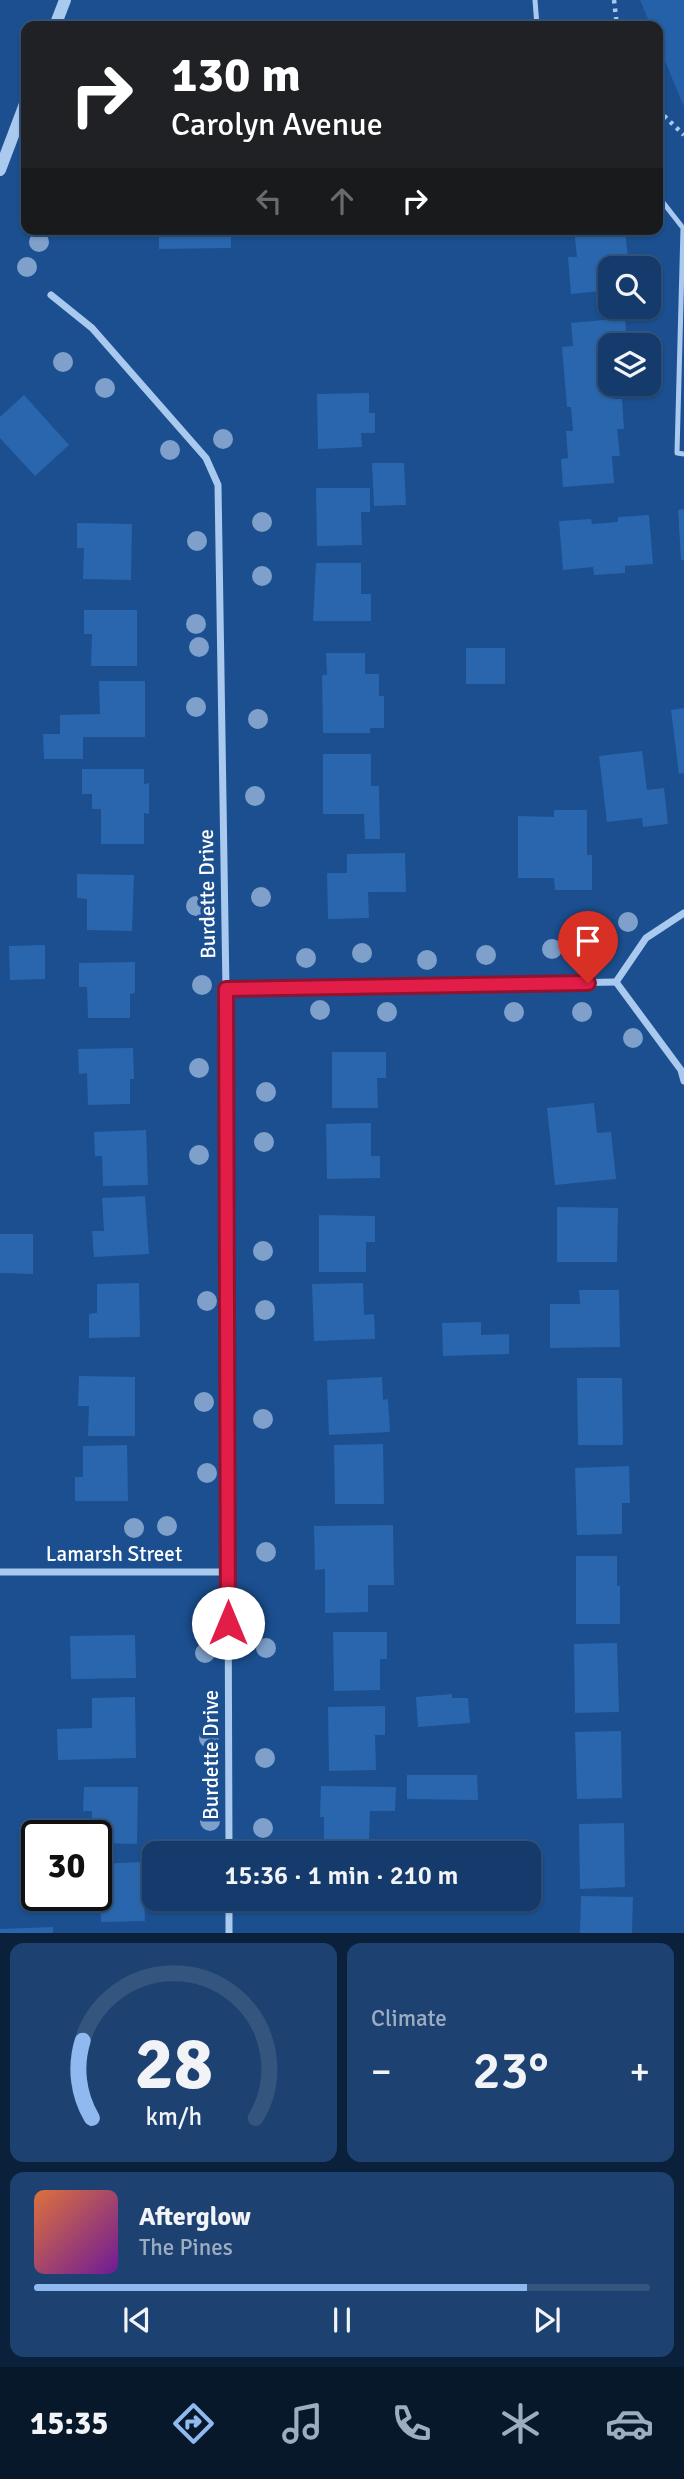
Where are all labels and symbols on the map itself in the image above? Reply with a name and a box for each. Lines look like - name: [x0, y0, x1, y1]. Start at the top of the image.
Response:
- street label: Burdette Drive: [193, 829, 221, 959]
- pin: [558, 911, 618, 983]
- street label: Lamarsh Street: [46, 1541, 182, 1567]
- position arrow: [191, 1586, 265, 1660]
- street label: Burdette Drive: [198, 1690, 224, 1820]
- speed limit sign: 30: [21, 1820, 112, 1911]

